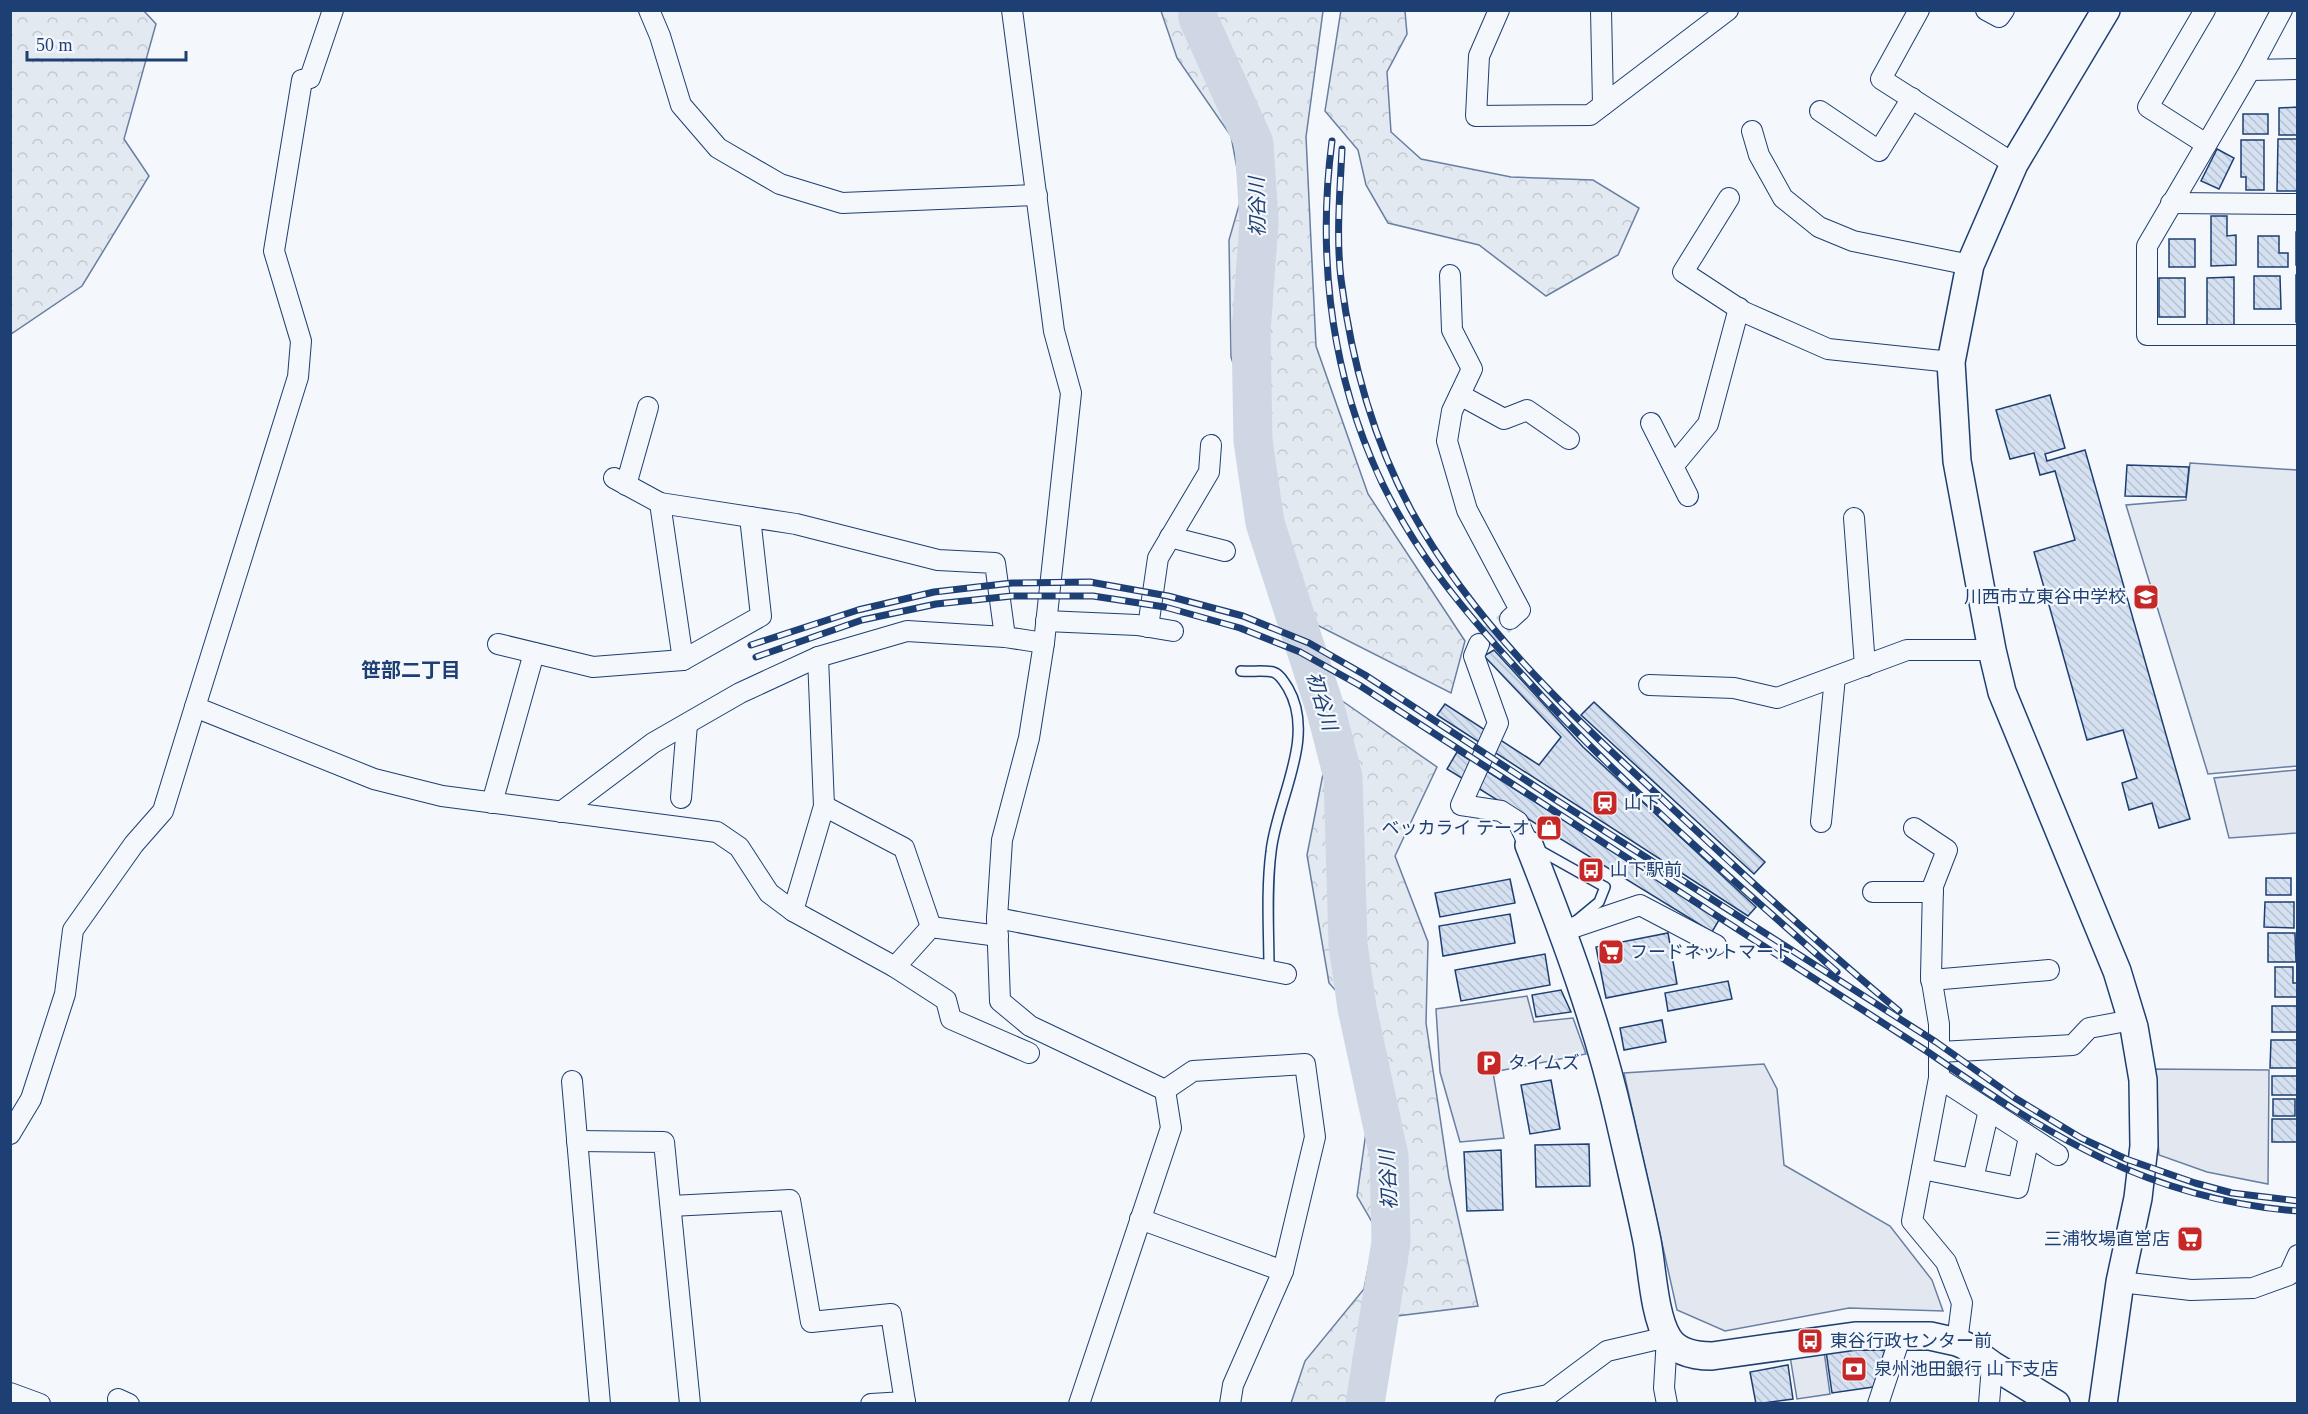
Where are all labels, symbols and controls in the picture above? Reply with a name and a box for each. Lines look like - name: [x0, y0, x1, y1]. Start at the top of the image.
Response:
- scale bar: [27, 24, 186, 62]
- text: 50 m: [36, 35, 73, 55]
- water label: 初谷川: [1245, 175, 1269, 237]
- school or university icon: 川西市立東谷中学校: [2131, 582, 2161, 612]
- place label: 川西市立東谷中学校: [1964, 587, 2126, 607]
- district label: 笹部二丁目: [361, 659, 461, 681]
- water label: 初谷川: [1303, 669, 1342, 735]
- station icon: 山下: [1590, 788, 1620, 818]
- place label: 山下: [1624, 793, 1660, 813]
- shop icon: ベッカライ テーオ: [1534, 813, 1564, 843]
- place label: ベッカライ テーオ: [1382, 818, 1530, 838]
- bus stop icon: 山下駅前: [1576, 855, 1606, 885]
- place label: 山下駅前: [1610, 860, 1682, 880]
- supermarket icon: フードネットマート: [1596, 937, 1626, 967]
- place label: フードネットマート: [1630, 942, 1792, 962]
- parking icon: タイムズ: [1474, 1048, 1504, 1078]
- place label: タイムズ: [1508, 1053, 1580, 1073]
- water label: 初谷川: [1375, 1147, 1401, 1211]
- supermarket icon: 三浦牧場直営店: [2175, 1224, 2205, 1254]
- place label: 三浦牧場直営店: [2044, 1229, 2170, 1249]
- bus stop icon: 東谷行政センター前: [1795, 1326, 1825, 1356]
- place label: 東谷行政センター前: [1830, 1331, 1992, 1351]
- bank icon: 泉州池田銀行 山下支店: [1839, 1354, 1869, 1384]
- place label: 泉州池田銀行 山下支店: [1874, 1359, 2059, 1379]

